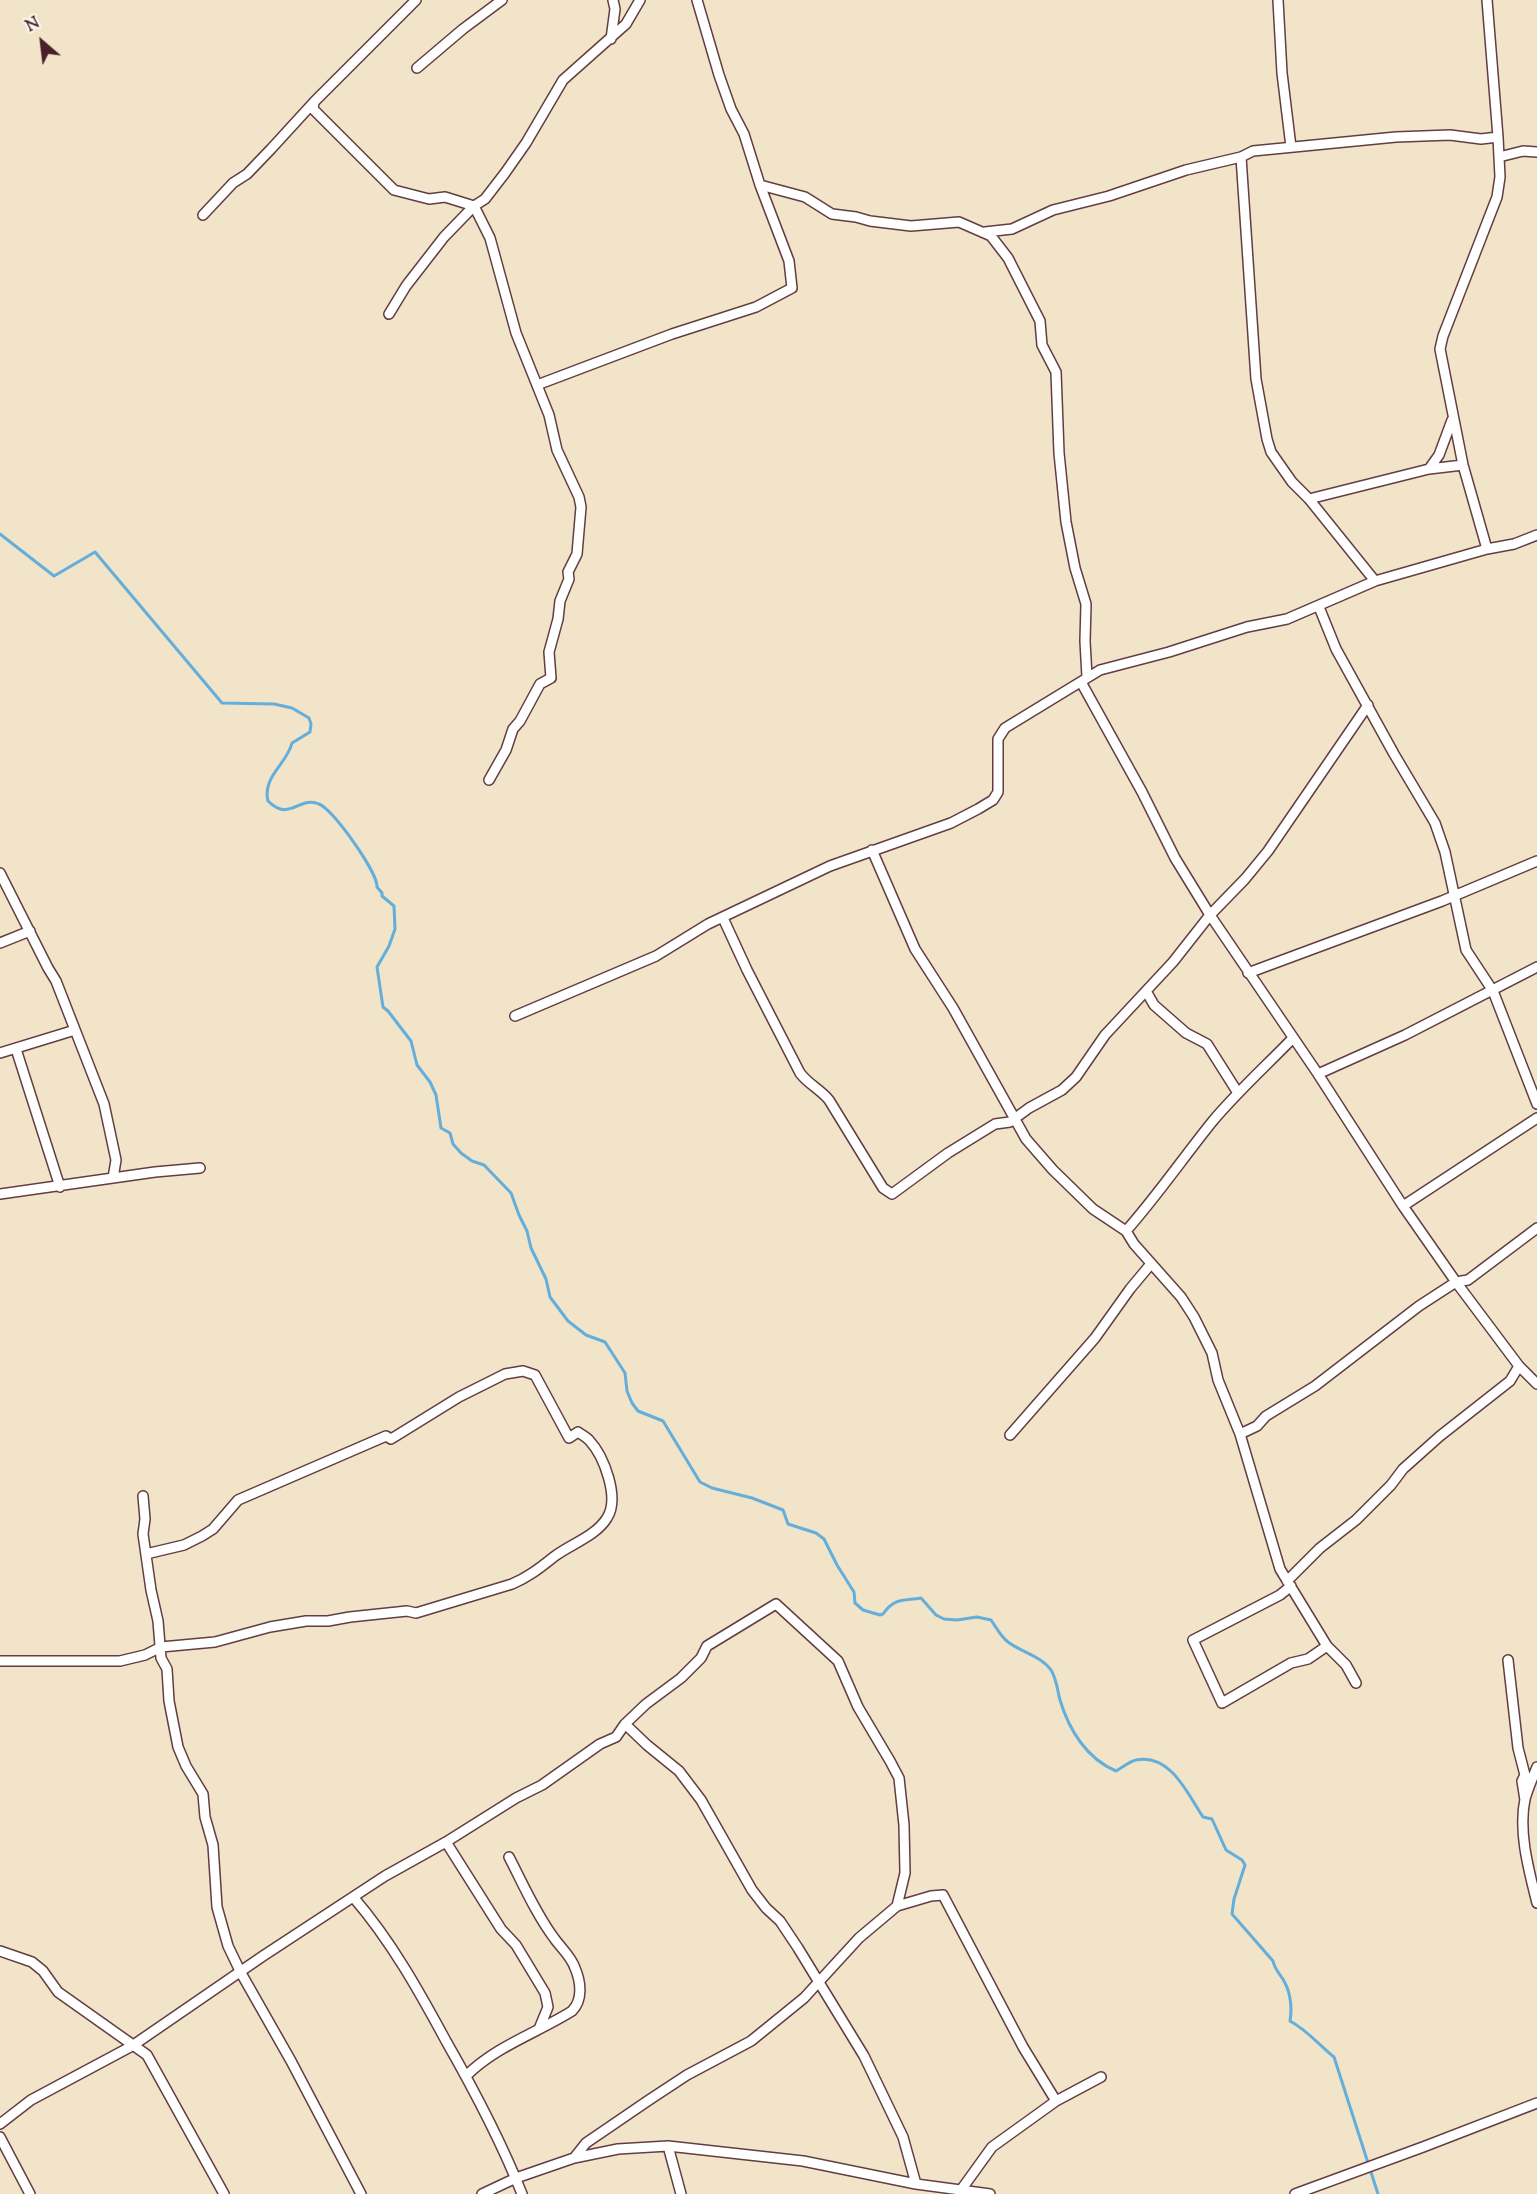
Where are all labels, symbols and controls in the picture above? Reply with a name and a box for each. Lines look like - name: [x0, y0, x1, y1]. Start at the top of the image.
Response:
- north arrow: [12, 12, 72, 72]
- text: N: [22, 13, 44, 39]

